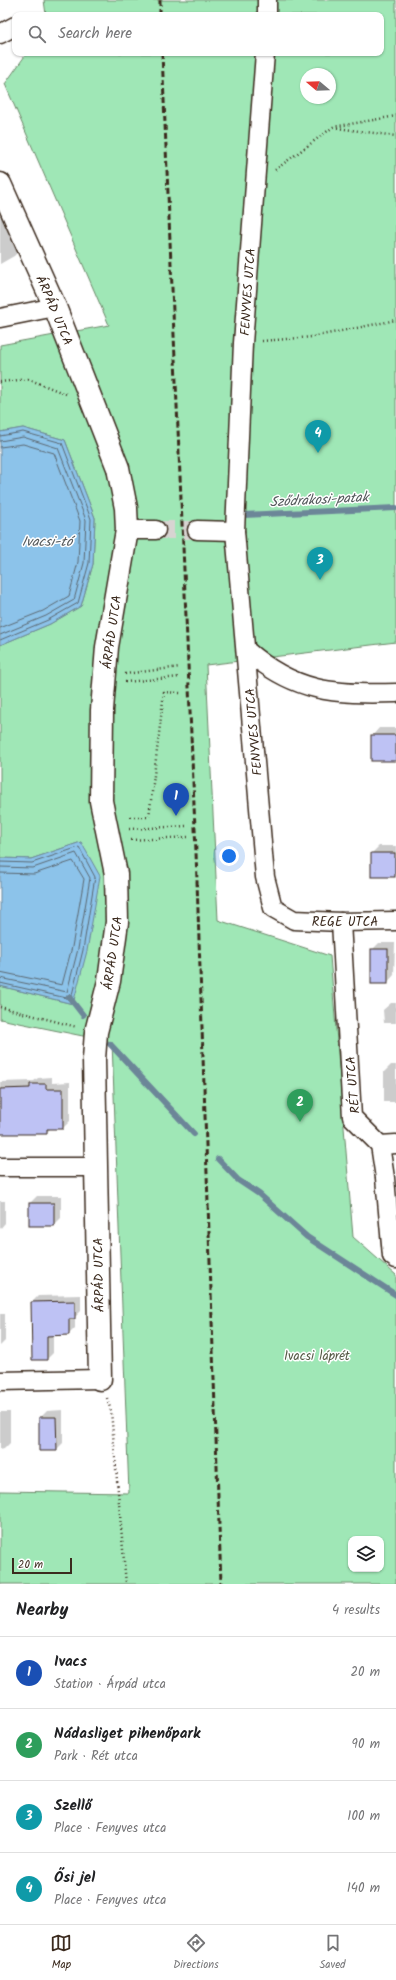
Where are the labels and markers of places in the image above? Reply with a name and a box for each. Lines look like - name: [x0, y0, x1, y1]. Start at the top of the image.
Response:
- pin: 4: [305, 420, 331, 453]
- pin: 3: [307, 547, 333, 580]
- pin: 1: [163, 783, 189, 816]
- pin: 2: [287, 1089, 313, 1122]

